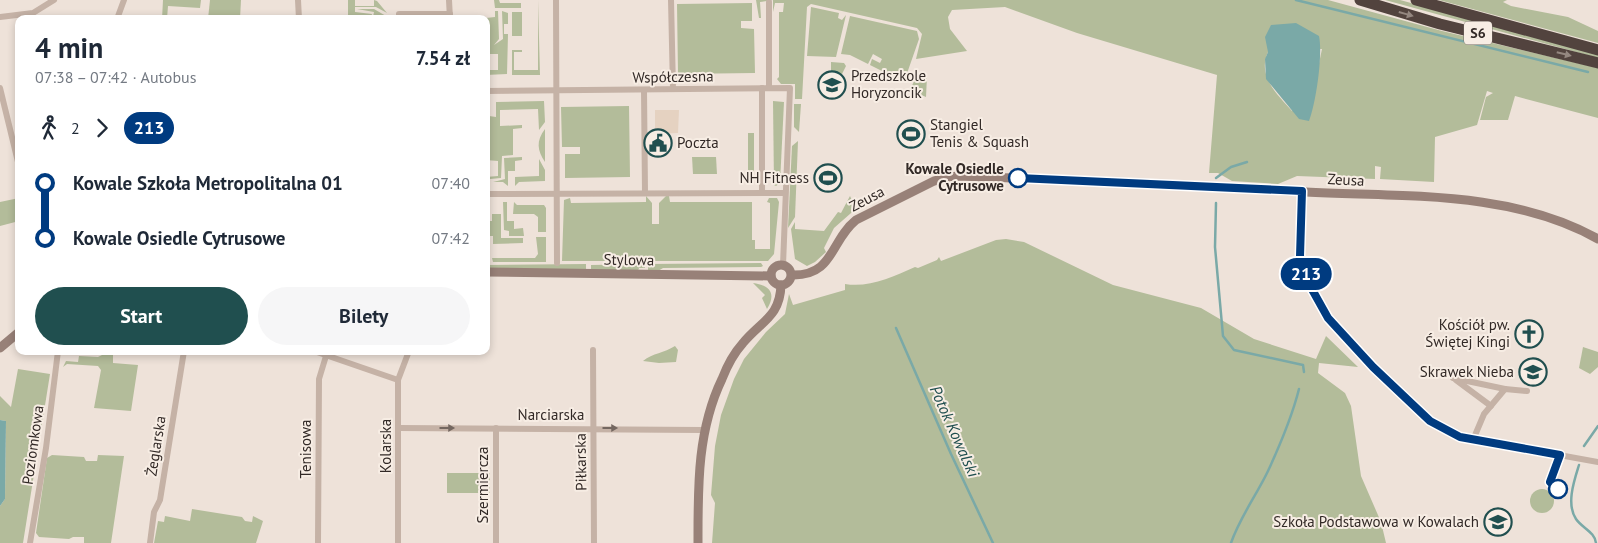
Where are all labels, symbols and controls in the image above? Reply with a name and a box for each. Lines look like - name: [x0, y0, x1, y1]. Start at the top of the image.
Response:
- one-way arrow: [1399, 10, 1414, 18]
- road number: S6: [1464, 22, 1492, 44]
- text: 4 min: [35, 29, 103, 66]
- text: 7.54 zł: [416, 46, 470, 70]
- one-way arrow: [1556, 50, 1571, 58]
- street label: Współczesna: [632, 66, 714, 87]
- place label: Przedszkole Horyzoncik: [851, 66, 926, 102]
- text: 07:38 – 07:42 · Autobus: [35, 67, 196, 87]
- school or university icon: Przedszkole Horyzoncik: [817, 70, 847, 100]
- icon: walk: [35, 114, 63, 142]
- icon: forward: [88, 114, 116, 142]
- place label: Stangiel Tenis & Squash: [930, 115, 1029, 151]
- text: 213: [134, 116, 164, 139]
- text: 2: [71, 118, 80, 138]
- sports icon: Stangiel Tenis & Squash: [896, 119, 926, 149]
- public building icon: Poczta: [643, 128, 673, 158]
- place label: Poczta: [677, 133, 719, 152]
- place label: Kowale Osiedle Cytrusowe: [905, 159, 1004, 195]
- sports icon: NH Fitness: [813, 163, 843, 193]
- place label: NH Fitness: [740, 168, 809, 187]
- marker: Kowale Osiedle Cytrusowe: [1008, 168, 1028, 188]
- street label: Zeusa: [1327, 169, 1365, 190]
- text: Kowale Szkoła Metropolitalna 01: [73, 171, 343, 195]
- text: 07:40: [432, 173, 470, 193]
- street label: Zeusa: [846, 182, 888, 216]
- text: Kowale Osiedle Cytrusowe: [73, 226, 286, 250]
- text: 07:42: [432, 228, 470, 248]
- street label: Stylowa: [603, 250, 655, 269]
- line badge: 213: [1277, 258, 1335, 290]
- text: 213: [1291, 262, 1321, 285]
- button: Start: [35, 287, 248, 345]
- button: Bilety: [258, 287, 470, 345]
- place label: Kościół pw. Świętej Kingi: [1425, 315, 1510, 351]
- church icon: Kościół pw. Świętej Kingi: [1514, 319, 1544, 349]
- school or university icon: Skrawek Nieba: [1518, 357, 1548, 387]
- place label: Skrawek Nieba: [1420, 362, 1514, 381]
- water label: Potok Kowalski: [926, 382, 984, 481]
- street label: Poziomkowa: [18, 404, 47, 486]
- street label: Narciarska: [518, 405, 584, 424]
- street label: Żeglarska: [141, 414, 170, 477]
- street label: Kolarska: [376, 419, 395, 473]
- street label: Tenisowa: [296, 420, 315, 478]
- one-way arrow: [440, 424, 456, 432]
- one-way arrow: [602, 424, 618, 432]
- street label: Piłkarska: [571, 433, 590, 491]
- street label: Szermiercza: [473, 447, 492, 523]
- unlabelled marker: [1548, 479, 1568, 499]
- school or university icon: Szkoła Podstawowa w Kowalach: [1483, 507, 1513, 537]
- place label: Szkoła Podstawowa w Kowalach: [1273, 512, 1479, 531]

